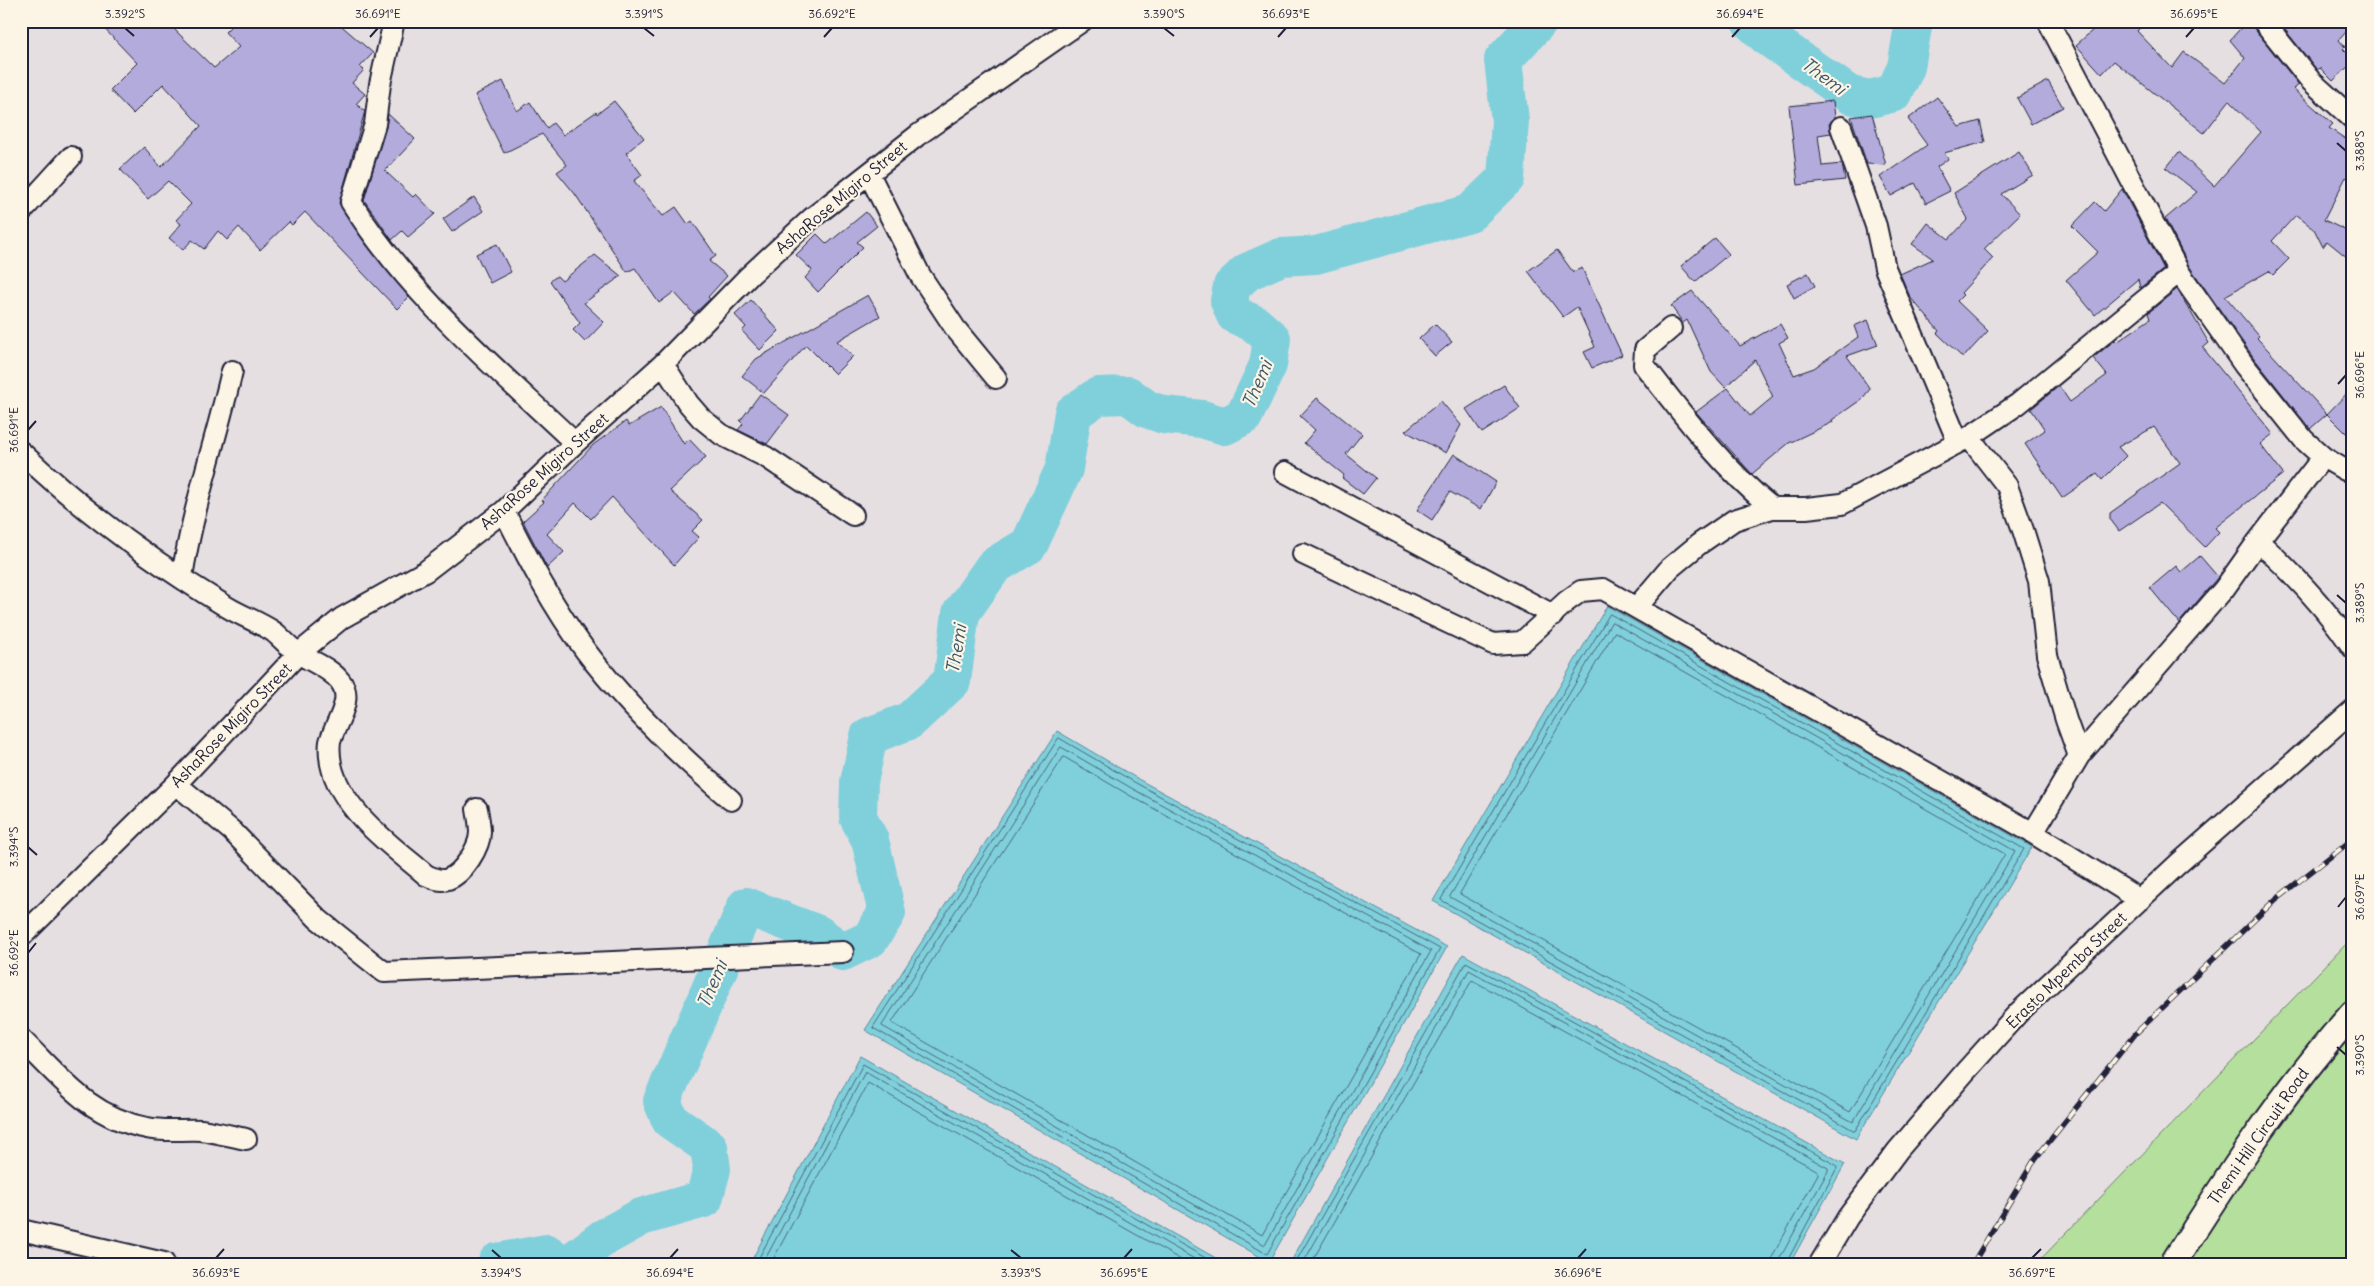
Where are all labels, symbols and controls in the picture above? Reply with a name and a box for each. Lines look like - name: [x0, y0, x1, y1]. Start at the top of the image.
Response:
- text: 3.392°S: [105, 6, 145, 21]
- text: 36.691°E: [355, 6, 401, 21]
- text: 3.391°S: [625, 6, 664, 21]
- text: 36.692°E: [808, 6, 856, 21]
- text: 3.390°S: [1143, 6, 1185, 21]
- text: 36.693°E: [1262, 6, 1310, 21]
- text: 36.694°E: [1716, 6, 1764, 21]
- text: 36.695°E: [2170, 6, 2218, 21]
- water label: Themi: [1797, 52, 1852, 101]
- text: 3.388°S: [2352, 130, 2367, 171]
- street label: AshaRose Migiro Street: [771, 136, 911, 258]
- text: 36.696°E: [2352, 351, 2367, 399]
- water label: Themi: [1237, 355, 1278, 411]
- text: 36.691°E: [6, 407, 21, 453]
- street label: AshaRose Migiro Street: [476, 408, 613, 534]
- text: 3.389°S: [2352, 582, 2367, 623]
- water label: Themi: [941, 621, 972, 675]
- street label: AshaRose Migiro Street: [166, 658, 296, 791]
- text: 3.394°S: [6, 826, 21, 867]
- text: 36.697°E: [2352, 874, 2367, 921]
- street label: Erasto Mpemba Street: [2002, 907, 2131, 1033]
- text: 36.692°E: [6, 929, 21, 977]
- water label: Themi: [692, 955, 733, 1011]
- text: 3.390°S: [2352, 1034, 2367, 1076]
- street label: Themi Hill Circuit Road: [2203, 1064, 2313, 1208]
- text: 36.693°E: [192, 1265, 240, 1280]
- text: 3.394°S: [481, 1265, 522, 1280]
- text: 36.694°E: [646, 1265, 694, 1280]
- text: 3.393°S: [1001, 1265, 1042, 1280]
- text: 36.695°E: [1100, 1265, 1148, 1280]
- text: 36.696°E: [1554, 1265, 1602, 1280]
- text: 36.697°E: [2009, 1265, 2056, 1280]

